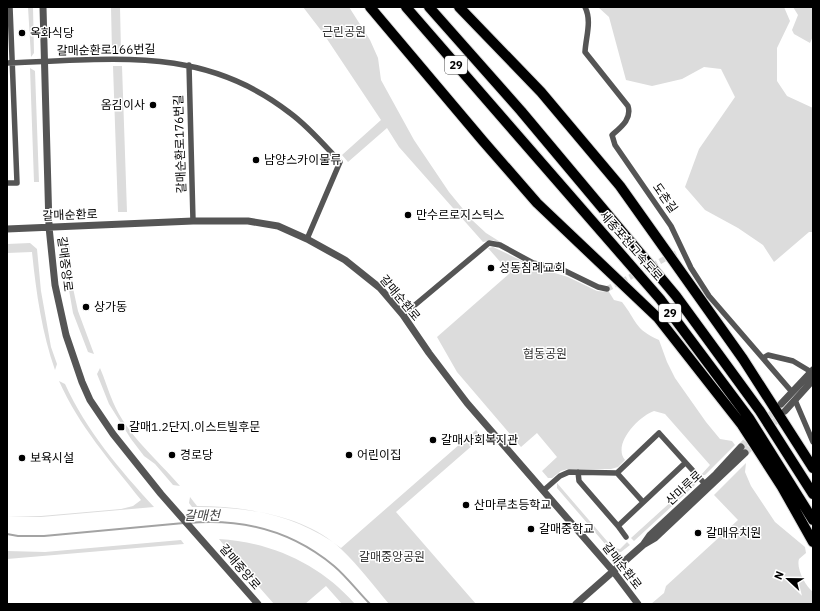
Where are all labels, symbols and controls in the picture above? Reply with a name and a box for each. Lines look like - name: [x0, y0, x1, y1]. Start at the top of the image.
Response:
- park label: 근린공원: [322, 24, 366, 39]
- place label: 옥화식당: [30, 25, 74, 40]
- marker: 옥화식당: [17, 28, 27, 38]
- street label: 갈매순환로166번길: [56, 41, 156, 58]
- road number: 29: [445, 56, 467, 74]
- street label: 갈매순환로176번길: [170, 94, 189, 194]
- place label: 옴김이사: [101, 97, 145, 112]
- marker: 옴김이사: [148, 100, 158, 110]
- place label: 남양스카이물류: [264, 152, 341, 167]
- marker: 남양스카이물류: [251, 155, 261, 165]
- street label: 도촌길: [650, 180, 681, 216]
- street label: 갈매순환로: [42, 206, 98, 223]
- place label: 만수르로지스틱스: [416, 207, 504, 222]
- street label: 세종포천고속도로: [597, 207, 666, 284]
- marker: 만수르로지스틱스: [403, 210, 413, 220]
- street label: 갈매중앙로: [55, 236, 76, 292]
- place label: 성동침례교회: [499, 260, 565, 275]
- marker: 성동침례교회: [486, 263, 496, 273]
- street label: 갈매순환로: [377, 272, 424, 324]
- place label: 상가동: [94, 299, 127, 314]
- marker: 상가동: [81, 302, 91, 312]
- road number: 29: [659, 304, 681, 322]
- park label: 협동공원: [523, 346, 567, 361]
- place label: 갈매1.2단지.이스트빌후문: [129, 419, 260, 434]
- marker: 갈매1.2단지.이스트빌후문: [116, 422, 126, 432]
- place label: 갈매사회복지관: [441, 432, 518, 447]
- marker: 갈매사회복지관: [428, 435, 438, 445]
- place label: 경로당: [180, 447, 213, 462]
- place label: 어린이집: [357, 447, 401, 462]
- place label: 보육시설: [30, 450, 74, 465]
- marker: 경로당: [167, 450, 177, 460]
- marker: 어린이집: [344, 450, 354, 460]
- marker: 보육시설: [17, 453, 27, 463]
- street label: 산마루로: [662, 467, 705, 508]
- place label: 산마루초등학교: [474, 497, 551, 512]
- marker: 산마루초등학교: [461, 500, 471, 510]
- water label: 갈매천: [184, 507, 221, 524]
- place label: 갈매중학교: [539, 521, 594, 536]
- marker: 갈매중학교: [526, 524, 536, 534]
- place label: 갈매유치원: [706, 525, 761, 540]
- marker: 갈매유치원: [693, 528, 703, 538]
- street label: 갈매순환로: [599, 539, 645, 592]
- street label: 갈매중앙로: [217, 541, 264, 592]
- park label: 갈매중앙공원: [359, 549, 425, 564]
- north arrow: [768, 559, 808, 599]
- text: N: [771, 569, 787, 582]

